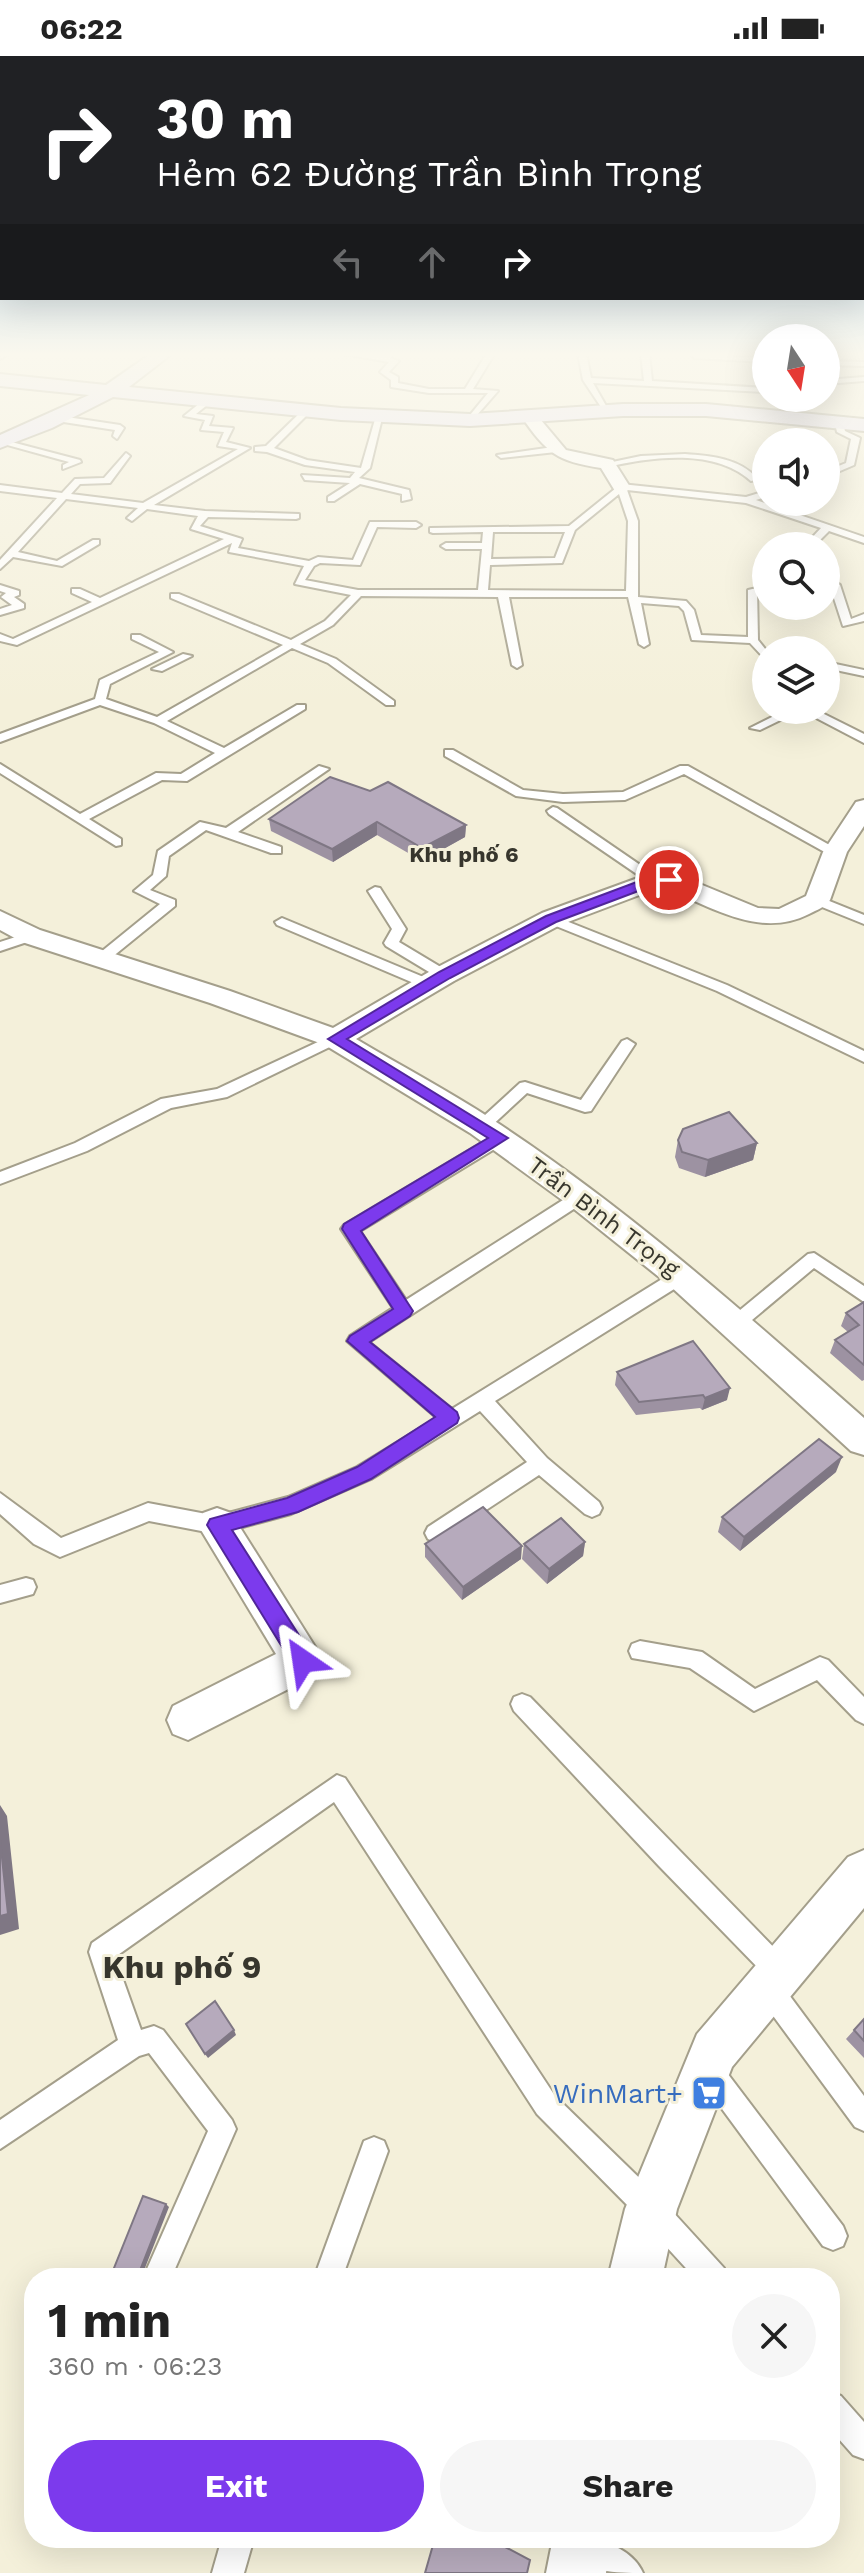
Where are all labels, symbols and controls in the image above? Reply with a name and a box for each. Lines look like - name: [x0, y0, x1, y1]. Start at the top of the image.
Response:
- text: 06:22: [40, 11, 123, 46]
- text: 30 m: [156, 86, 294, 152]
- icon: right: [24, 88, 128, 192]
- text: Hẻm 62 Đường Trần Bình Trọng: [156, 153, 701, 195]
- icon: left: [326, 240, 370, 284]
- icon: ahead: [410, 240, 454, 284]
- icon: right: [494, 240, 538, 284]
- north arrow: [752, 324, 840, 412]
- map controls: [752, 324, 840, 724]
- button: sound: [752, 428, 840, 516]
- button: search: [752, 532, 840, 620]
- button: layers: [752, 636, 840, 724]
- district label: Khu phố 6: [409, 842, 519, 867]
- pin: [635, 846, 703, 914]
- icon: arrive: [647, 858, 691, 902]
- street label: Trần Bình Trọng: [523, 1151, 685, 1283]
- position arrow: [261, 1619, 345, 1703]
- district label: Khu phố 9: [103, 1948, 261, 1986]
- supermarket icon: WinMart+: [690, 2074, 728, 2112]
- place label: WinMart+: [553, 2077, 683, 2110]
- text: 1 min: [48, 2292, 171, 2349]
- button: close: [732, 2294, 816, 2378]
- text: 360 m · 06:23: [48, 2351, 222, 2381]
- button: Exit: [48, 2440, 424, 2532]
- button: Share: [440, 2440, 816, 2532]

